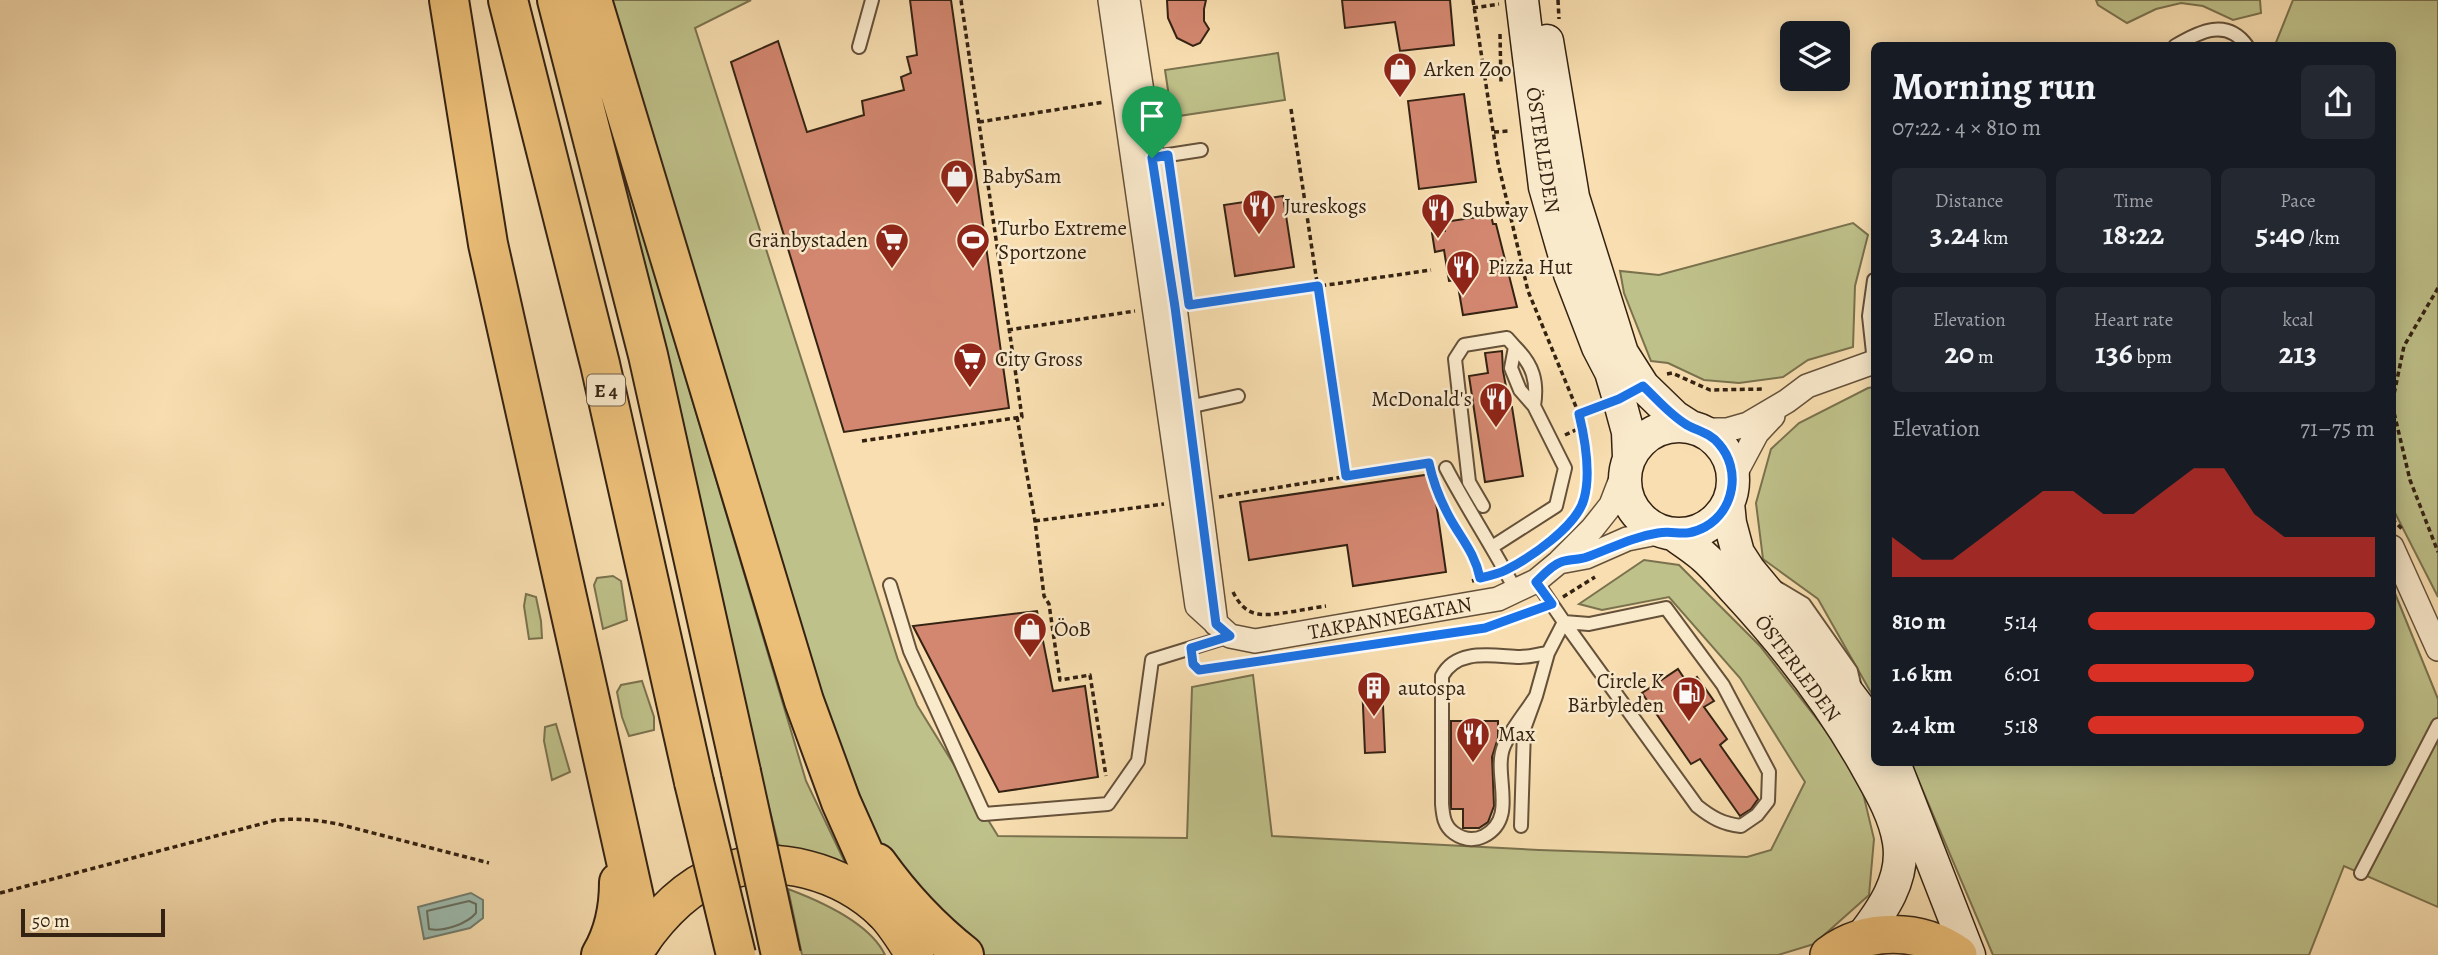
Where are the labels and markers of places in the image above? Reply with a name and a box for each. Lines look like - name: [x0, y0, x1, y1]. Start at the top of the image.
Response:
- shop icon: Arken Zoo: [1381, 50, 1419, 99]
- place label: Arken Zoo: [1423, 55, 1511, 83]
- pin: [1122, 86, 1182, 158]
- shop icon: BabySam: [938, 157, 976, 206]
- place label: BabySam: [982, 162, 1062, 190]
- restaurant icon: Jureskogs: [1240, 187, 1278, 236]
- restaurant icon: Subway: [1419, 191, 1457, 240]
- place label: Jureskogs: [1284, 192, 1367, 220]
- place label: Subway: [1462, 196, 1529, 224]
- place label: Turbo Extreme Sportzone: [998, 214, 1127, 266]
- supermarket icon: Gränbystaden: [873, 221, 911, 270]
- sports icon: Turbo Extreme Sportzone: [954, 221, 992, 270]
- place label: Gränbystaden: [748, 226, 868, 254]
- restaurant icon: Pizza Hut: [1444, 248, 1482, 297]
- place label: Pizza Hut: [1488, 253, 1573, 281]
- supermarket icon: City Gross: [951, 340, 989, 389]
- place label: City Gross: [995, 345, 1083, 373]
- restaurant icon: McDonald's: [1477, 380, 1515, 429]
- place label: McDonald's: [1371, 385, 1472, 413]
- shop icon: ÖoB: [1011, 610, 1049, 659]
- place label: ÖoB: [1054, 615, 1091, 643]
- place label: Circle K Bärbyleden: [1567, 667, 1664, 719]
- building icon: autospa: [1355, 669, 1393, 718]
- place label: autospa: [1398, 674, 1466, 702]
- fuel station icon: Circle K Bärbyleden: [1670, 674, 1708, 723]
- restaurant icon: Max: [1454, 715, 1492, 764]
- place label: Max: [1498, 720, 1535, 748]

